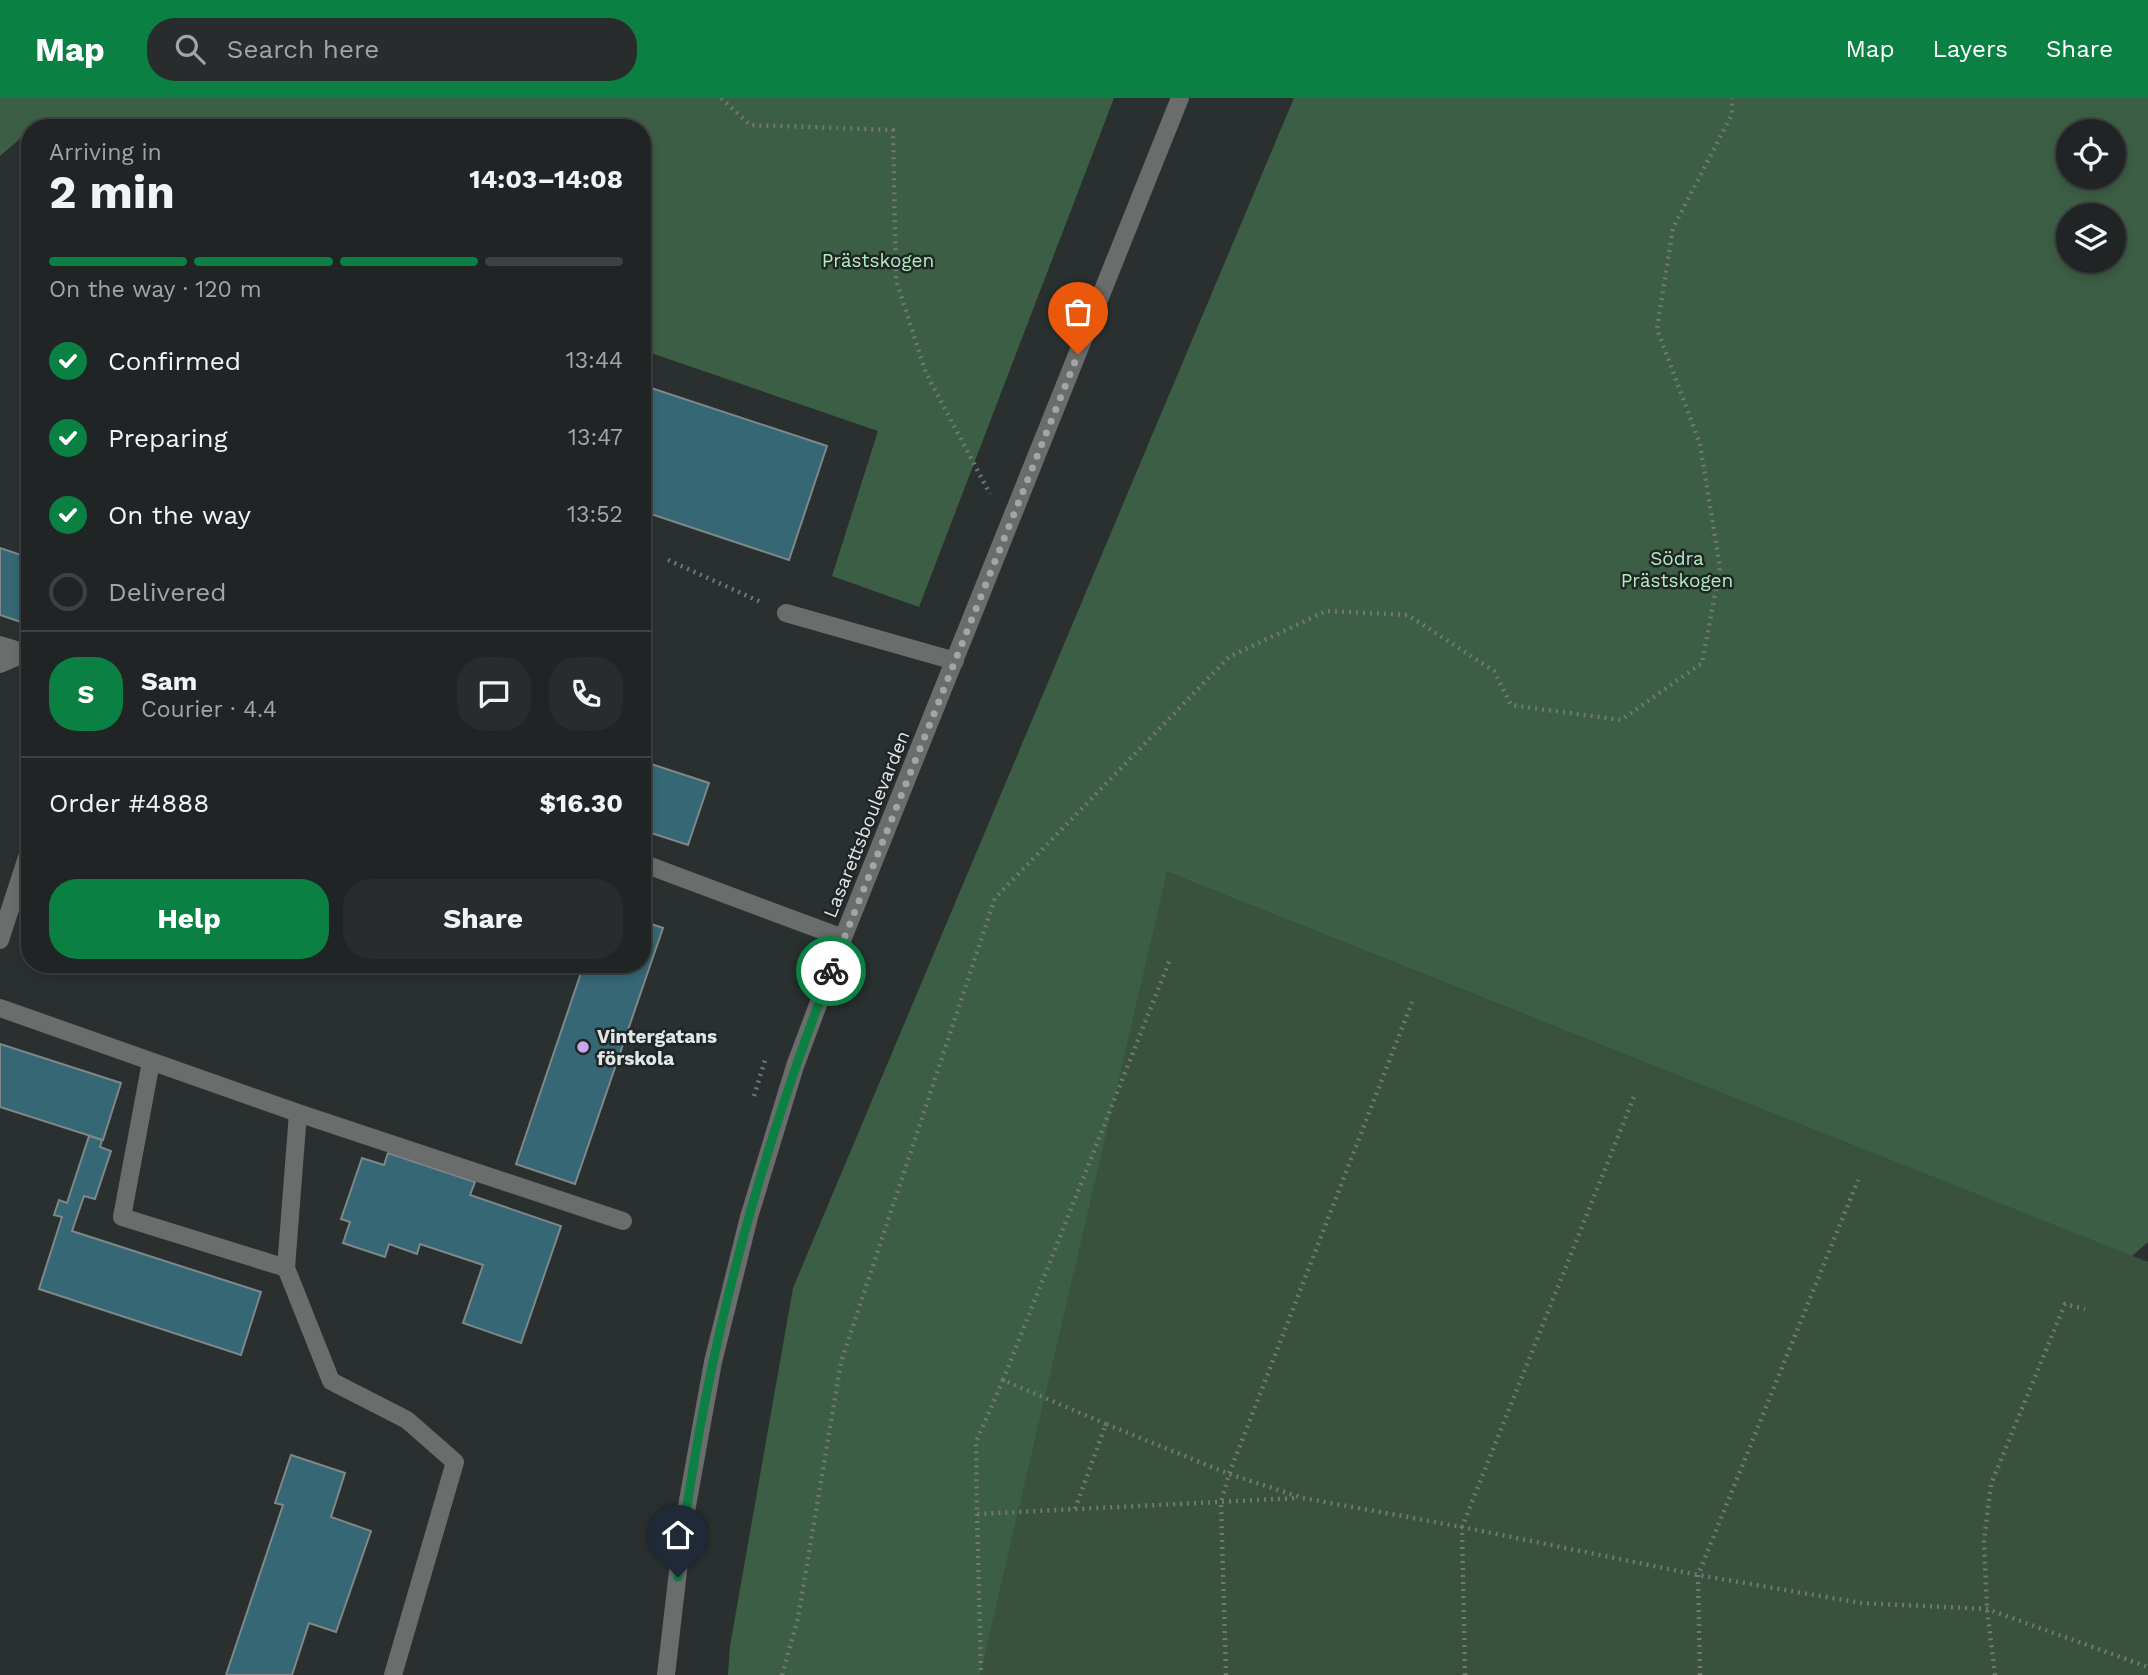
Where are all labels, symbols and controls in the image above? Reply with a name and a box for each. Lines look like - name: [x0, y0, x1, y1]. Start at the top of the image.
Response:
- search box: [147, 18, 637, 81]
- text: Map: [35, 30, 105, 69]
- icon: search: [171, 30, 209, 68]
- text: Search here: [227, 34, 379, 64]
- text: Map: [1846, 35, 1894, 63]
- text: Layers: [1932, 35, 2008, 63]
- text: Share: [2046, 35, 2113, 63]
- map controls: [2056, 119, 2126, 273]
- button: locate: [2056, 119, 2126, 189]
- text: Arriving in: [49, 139, 162, 166]
- text: 14:03–14:08: [469, 164, 623, 194]
- text: 2 min: [49, 165, 175, 219]
- button: layers: [2056, 203, 2126, 273]
- park label: Prästskogen: [822, 249, 934, 272]
- text: On the way · 120 m: [49, 276, 262, 303]
- pin: [1048, 282, 1108, 354]
- icon: bag: [1059, 293, 1097, 331]
- icon: check: [49, 342, 87, 380]
- text: Confirmed: [108, 346, 241, 376]
- text: 13:44: [566, 347, 623, 374]
- icon: check: [49, 419, 87, 457]
- text: Preparing: [108, 423, 228, 453]
- text: 13:47: [568, 424, 623, 451]
- icon: check: [49, 496, 87, 534]
- text: On the way: [108, 500, 251, 530]
- text: 13:52: [567, 501, 623, 528]
- park label: Södra Prästskogen: [1621, 547, 1733, 592]
- text: Delivered: [108, 577, 227, 607]
- button: chat: [457, 657, 531, 731]
- button: phone: [549, 657, 623, 731]
- text: Sam: [141, 666, 197, 696]
- text: S: [78, 679, 94, 709]
- text: Courier · 4.4: [141, 696, 277, 723]
- street label: Lasarettsboulevarden: [818, 727, 915, 921]
- text: Order #4888: [49, 788, 209, 818]
- text: $16.30: [539, 788, 623, 818]
- button: Help: [49, 879, 329, 959]
- button: Share: [343, 879, 623, 959]
- courier: [796, 936, 866, 1006]
- icon: bike: [812, 952, 850, 990]
- place label: Vintergatans förskola: [597, 1025, 717, 1070]
- marker: Vintergatans förskola: [575, 1039, 591, 1055]
- pin: [648, 1505, 708, 1577]
- icon: home: [659, 1516, 697, 1554]

